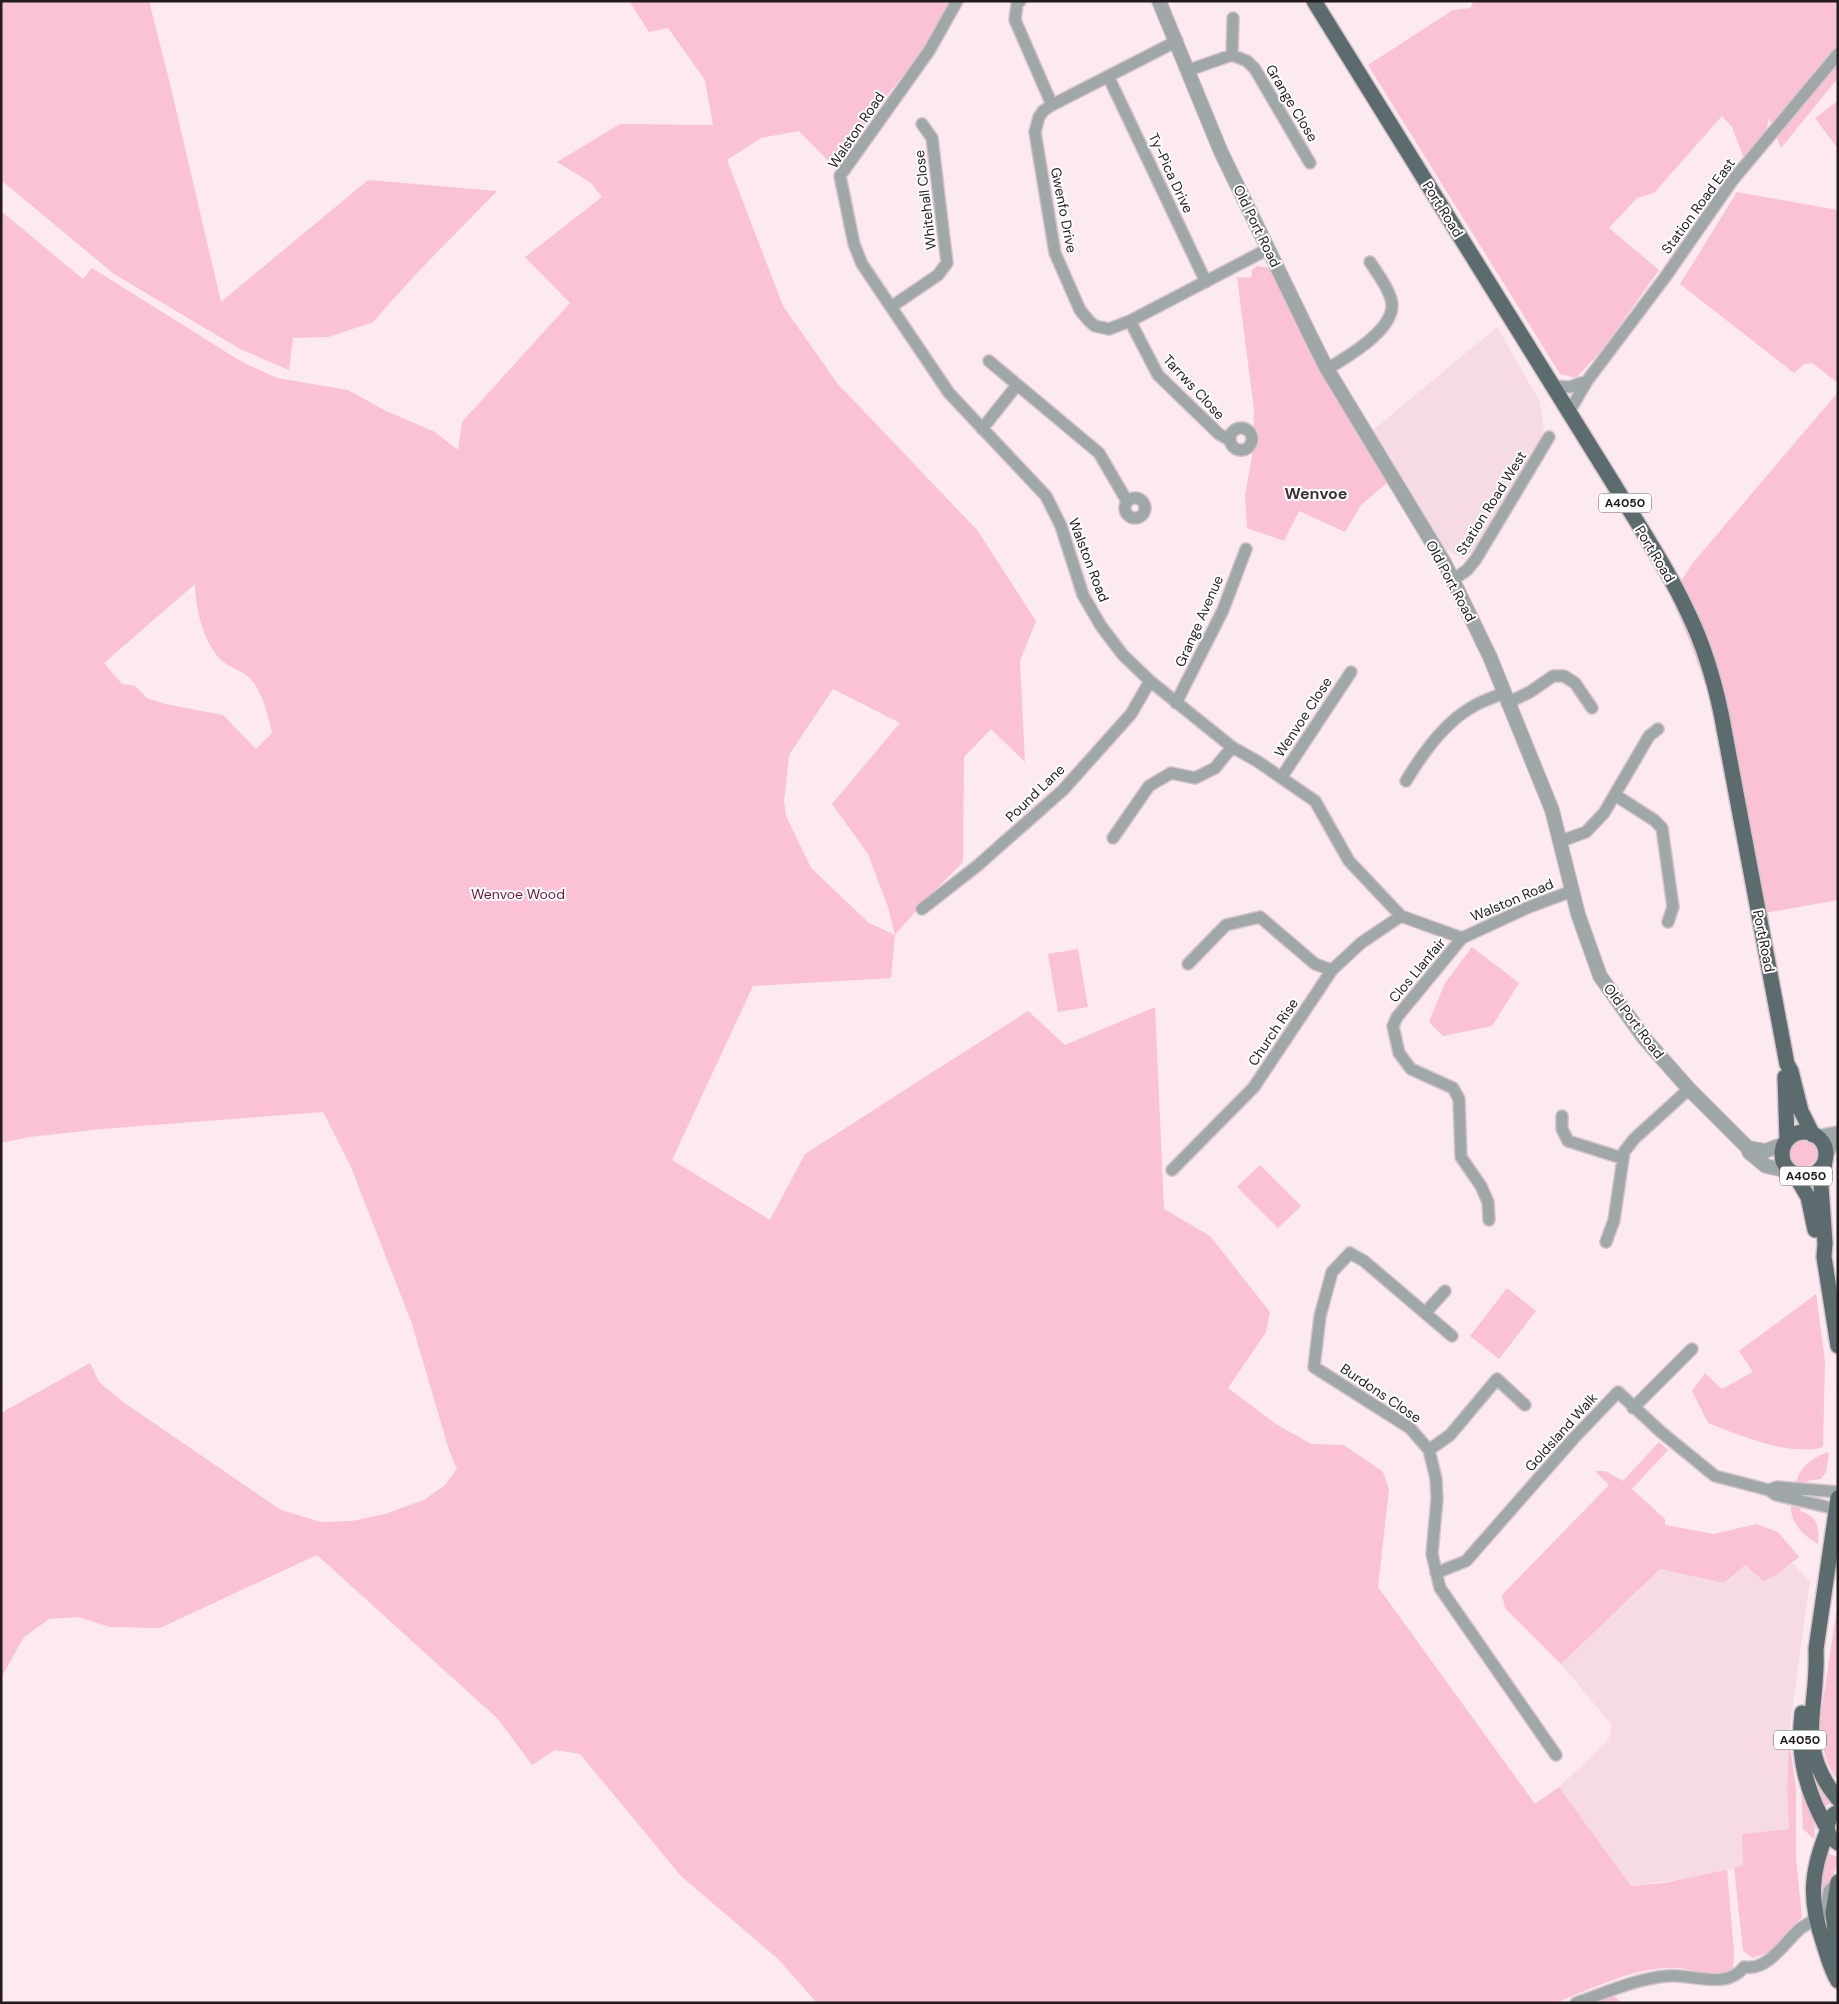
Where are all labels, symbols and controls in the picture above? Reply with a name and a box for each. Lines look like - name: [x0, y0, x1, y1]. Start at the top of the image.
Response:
- street label: Grange Close: [1262, 61, 1322, 145]
- street label: Walston Road: [824, 88, 888, 172]
- street label: Ty-Pica Drive: [1145, 130, 1197, 216]
- street label: Whitehall Close: [910, 149, 940, 251]
- street label: Station Road East: [1657, 155, 1739, 257]
- street label: Gwenfo Drive: [1047, 166, 1081, 254]
- street label: Port Road: [1419, 178, 1467, 240]
- street label: Old Port Road: [1229, 182, 1285, 270]
- street label: Tarrws Close: [1159, 351, 1229, 423]
- street label: Station Road West: [1452, 448, 1530, 558]
- district label: Wenvoe: [1285, 483, 1347, 504]
- road number: A4050: [1599, 493, 1651, 512]
- street label: Walston Road: [1065, 516, 1113, 604]
- street label: Port Road: [1631, 522, 1679, 586]
- street label: Old Port Road: [1422, 537, 1480, 625]
- street label: Grange Avenue: [1171, 572, 1227, 670]
- street label: Wenvoe Close: [1270, 673, 1336, 761]
- street label: Pound Lane: [1002, 760, 1068, 826]
- street label: Walston Road: [1468, 874, 1556, 926]
- park label: Wenvoe Wood: [471, 885, 565, 903]
- street label: Port Road: [1749, 908, 1779, 974]
- street label: Clos Llanfair: [1385, 934, 1449, 1006]
- street label: Old Port Road: [1600, 980, 1668, 1062]
- street label: Church Rise: [1244, 995, 1302, 1069]
- road number: A4050: [1780, 1166, 1832, 1186]
- street label: Burdons Close: [1337, 1359, 1425, 1427]
- street label: Goldsland Walk: [1521, 1389, 1601, 1475]
- road number: A4050: [1774, 1730, 1826, 1750]

